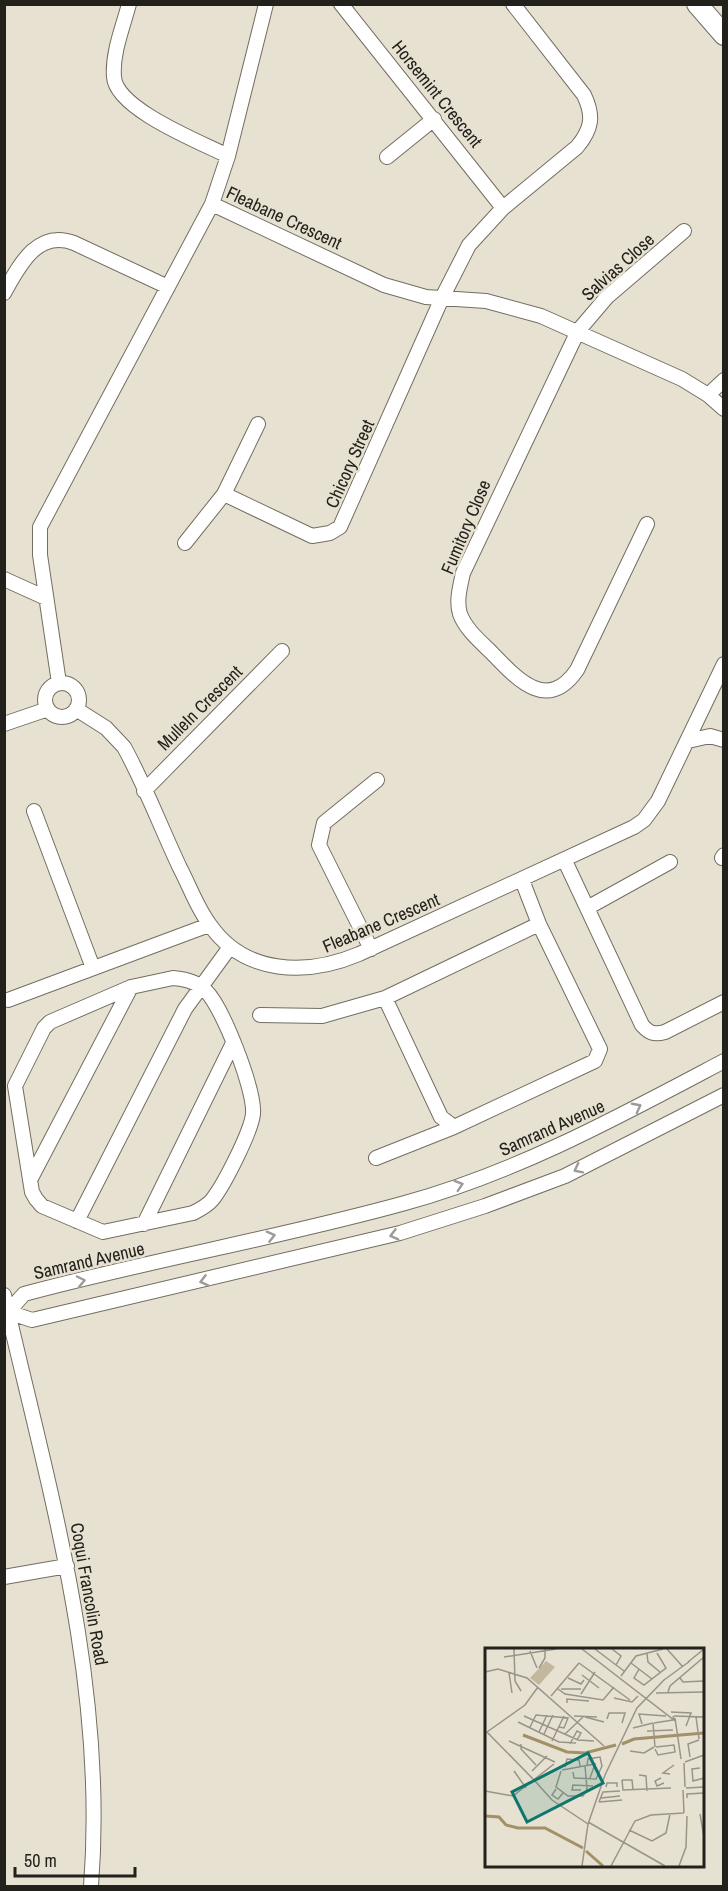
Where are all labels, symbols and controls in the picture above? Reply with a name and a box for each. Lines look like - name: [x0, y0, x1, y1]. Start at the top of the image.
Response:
- street label: Horsemint Crescent: [386, 35, 488, 153]
- street label: Fleabane Crescent: [222, 180, 346, 255]
- street label: Salvias Close: [576, 227, 660, 306]
- street label: Chicory Street: [319, 416, 380, 512]
- street label: Fumitory Close: [434, 476, 497, 578]
- street label: MulleIn Crescent: [152, 660, 248, 756]
- street label: Fleabane Crescent: [319, 887, 443, 958]
- street label: Samrand Avenue: [495, 1093, 608, 1162]
- one-way arrow: [631, 1103, 642, 1114]
- one-way arrow: [573, 1162, 584, 1174]
- one-way arrow: [453, 1180, 464, 1193]
- one-way arrow: [390, 1227, 400, 1240]
- one-way arrow: [266, 1230, 276, 1243]
- street label: Samrand Avenue: [31, 1236, 147, 1285]
- one-way arrow: [199, 1274, 209, 1287]
- one-way arrow: [76, 1275, 86, 1288]
- street label: Coqui Francolin Road: [65, 1521, 114, 1667]
- inset map: [485, 1648, 704, 1867]
- scale bar: [15, 1840, 135, 1878]
- text: 50 m: [24, 1848, 57, 1873]

